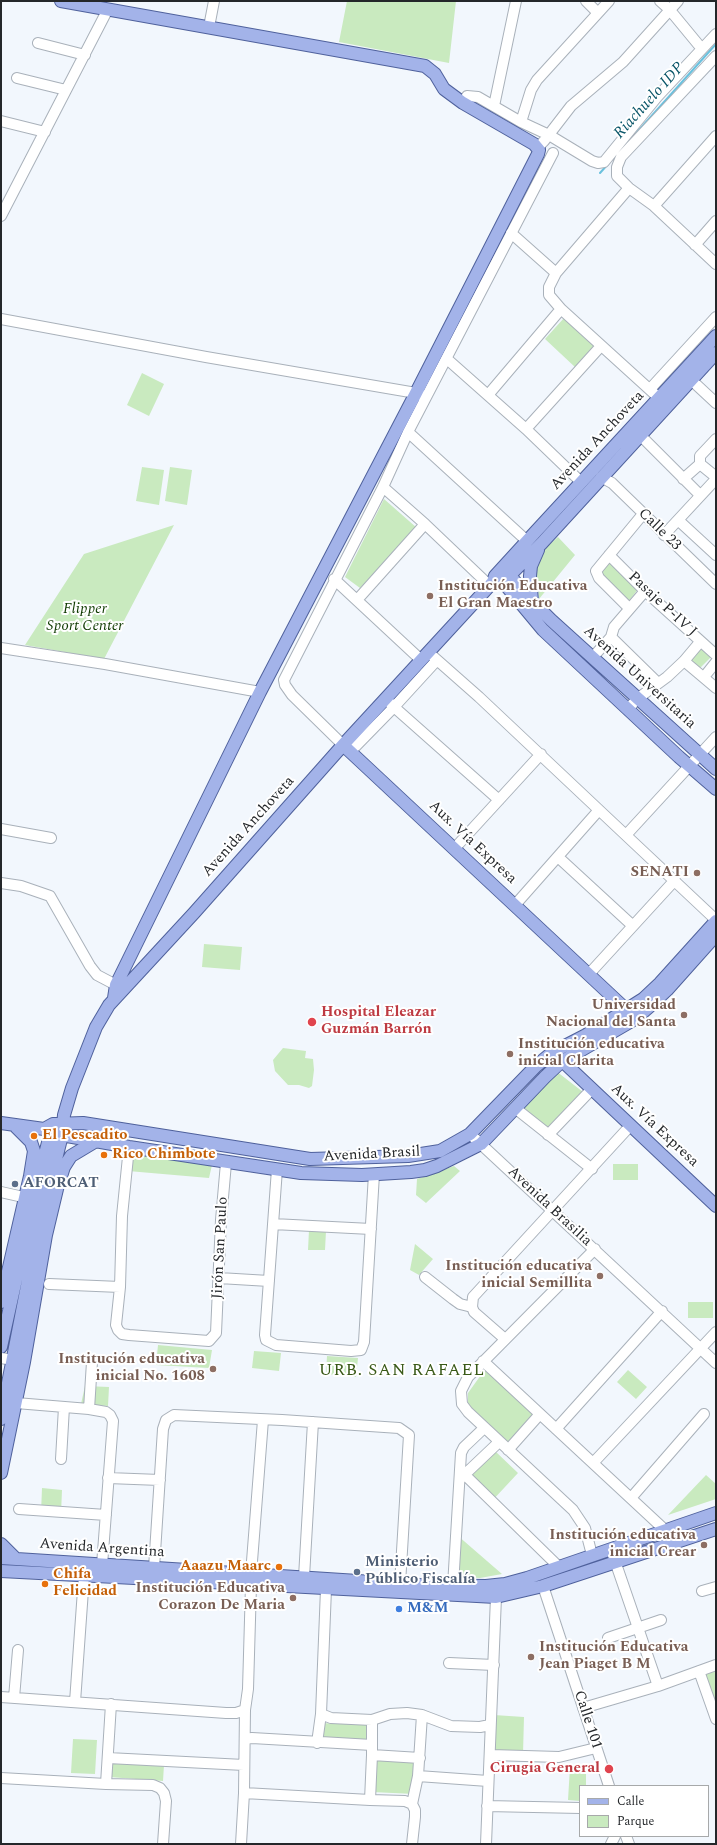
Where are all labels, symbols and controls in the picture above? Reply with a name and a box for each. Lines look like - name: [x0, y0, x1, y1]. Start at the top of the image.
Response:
- water label: Riachuelo IDP: [611, 59, 689, 143]
- street label: Avenida Anchoveta: [547, 388, 649, 494]
- street label: Calle 23: [634, 505, 684, 555]
- street label: Pasaje P-IV J: [624, 569, 700, 641]
- place label: Institución Educativa El Gran Maestro: [438, 578, 587, 613]
- marker: Institución Educativa El Gran Maestro: [425, 591, 435, 601]
- park label: Flipper Sport Center: [46, 601, 124, 636]
- street label: Avenida Universitaria: [579, 623, 699, 733]
- street label: Avenida Anchoveta: [199, 773, 299, 881]
- street label: Aux. Vía Expresa: [424, 798, 520, 888]
- place label: SENATI: [631, 864, 689, 882]
- marker: SENATI: [692, 868, 702, 878]
- place label: Universidad Nacional del Santa: [546, 997, 676, 1032]
- place label: Hospital Eleazar Guzmán Barrón: [321, 1004, 436, 1039]
- marker: Universidad Nacional del Santa: [679, 1010, 689, 1020]
- marker: Hospital Eleazar Guzmán Barrón: [306, 1016, 318, 1028]
- place label: Institución educativa inicial Clarita: [518, 1036, 665, 1071]
- marker: Institución educativa inicial Clarita: [505, 1049, 515, 1059]
- street label: Aux. Vía Expresa: [606, 1081, 702, 1171]
- place label: El Pescadito: [42, 1127, 128, 1145]
- marker: El Pescadito: [29, 1131, 39, 1141]
- street label: Avenida Brasil: [323, 1143, 421, 1167]
- place label: Rico Chimbote: [112, 1146, 216, 1164]
- marker: Rico Chimbote: [99, 1150, 109, 1160]
- street label: Avenida Brasilia: [503, 1163, 595, 1251]
- place label: AFORCAT: [23, 1175, 99, 1193]
- marker: AFORCAT: [10, 1179, 20, 1189]
- street label: Jirón San Paulo: [209, 1196, 233, 1300]
- place label: Institución educativa inicial Semillita: [445, 1258, 592, 1293]
- marker: Institución educativa inicial Semillita: [595, 1271, 605, 1281]
- place label: Institución educativa inicial No. 1608: [58, 1351, 205, 1386]
- district label: URB. SAN RAFAEL: [319, 1362, 485, 1382]
- marker: Institución educativa inicial No. 1608: [208, 1364, 218, 1374]
- place label: Institución educativa inicial Crear: [549, 1527, 696, 1562]
- street label: Avenida Argentina: [39, 1536, 165, 1562]
- marker: Institución educativa inicial Crear: [699, 1540, 709, 1550]
- place label: Ministerio Público Fiscalía: [365, 1554, 475, 1589]
- place label: Aaazu Maarc: [180, 1558, 271, 1576]
- marker: Aaazu Maarc: [274, 1562, 284, 1572]
- place label: Chifa Felicidad: [53, 1566, 117, 1601]
- marker: Ministerio Público Fiscalía: [352, 1567, 362, 1577]
- marker: Chifa Felicidad: [40, 1579, 50, 1589]
- place label: Institución Educativa Corazon De Maria: [136, 1580, 285, 1615]
- marker: Institución Educativa Corazon De Maria: [288, 1593, 298, 1603]
- place label: M&M: [407, 1600, 448, 1618]
- marker: M&M: [394, 1604, 404, 1614]
- place label: Institución Educativa Jean Piaget B M: [539, 1639, 688, 1674]
- marker: Institución Educativa Jean Piaget B M: [526, 1652, 536, 1662]
- street label: Calle 101: [569, 1688, 605, 1752]
- place label: Cirugia General: [490, 1760, 600, 1778]
- marker: Cirugia General: [603, 1763, 615, 1775]
- legend: [579, 1785, 709, 1837]
- text: Calle: [617, 1792, 644, 1811]
- text: Parque: [617, 1812, 654, 1831]

